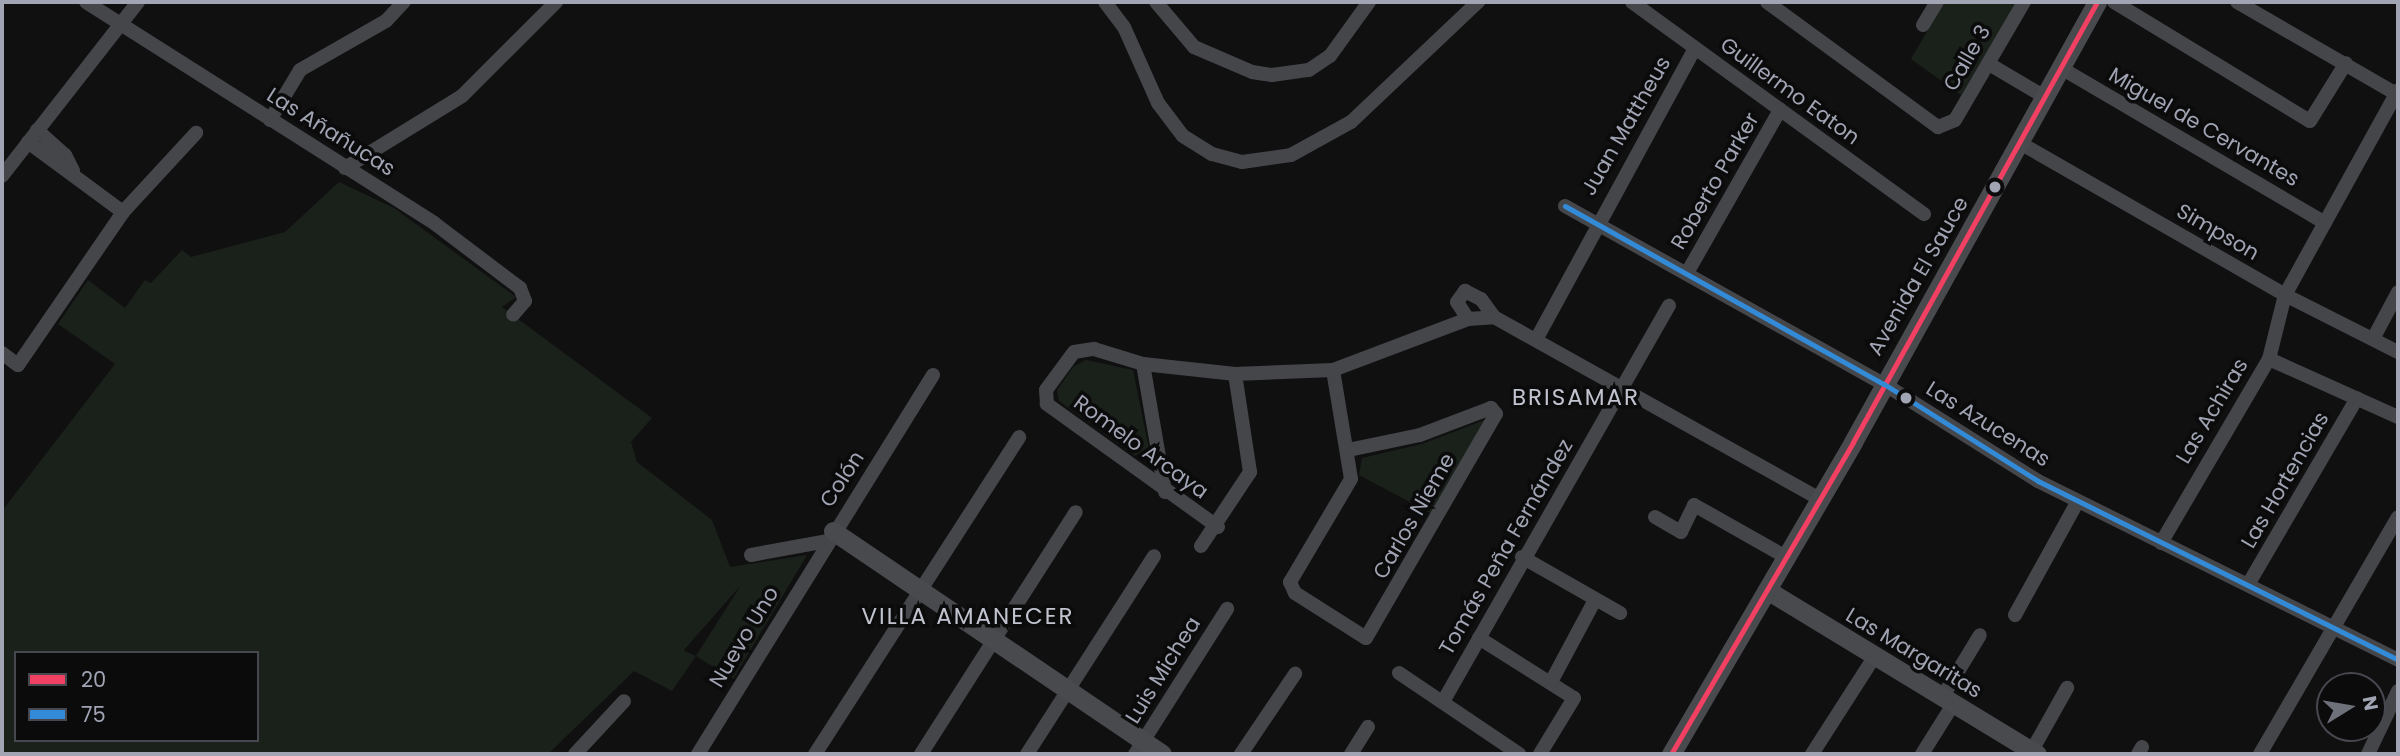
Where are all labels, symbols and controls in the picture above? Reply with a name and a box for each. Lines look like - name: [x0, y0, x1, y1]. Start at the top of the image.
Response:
- street label: Calle 3: [1938, 21, 1996, 95]
- street label: Guillermo Eaton: [1715, 32, 1865, 150]
- street label: Juan Mattheus: [1576, 52, 1676, 200]
- street label: Miguel de Cervantes: [2104, 62, 2304, 192]
- street label: Las Añañucas: [262, 83, 400, 181]
- street label: Roberto Parker: [1666, 108, 1764, 254]
- unlabelled marker: [1988, 180, 2002, 194]
- street label: Avenida El Sauce: [1862, 192, 1974, 360]
- street label: Simpson: [2172, 198, 2264, 266]
- street label: Las Achiras: [2171, 354, 2253, 468]
- street label: Las Azucenas: [1921, 376, 2055, 472]
- district label: BRISAMAR: [1513, 383, 1639, 411]
- street label: Romelo Arcaya: [1069, 390, 1213, 504]
- unlabelled marker: [1899, 391, 1913, 405]
- street label: Las Hortencias: [2236, 408, 2334, 552]
- street label: Tomás Peña Fernández: [1434, 435, 1578, 659]
- street label: Colón: [815, 446, 869, 512]
- street label: Carlos Nieme: [1368, 449, 1460, 583]
- street label: Nuevo Uno: [704, 582, 784, 692]
- district label: VILLA AMANECER: [863, 602, 1073, 630]
- street label: Las Margaritas: [1841, 603, 1987, 703]
- street label: Luis Michea: [1120, 612, 1206, 728]
- legend: [14, 651, 259, 742]
- text: 20: [81, 665, 106, 694]
- north arrow: [2316, 672, 2386, 742]
- text: N: [2356, 694, 2385, 713]
- text: 75: [81, 700, 106, 729]

